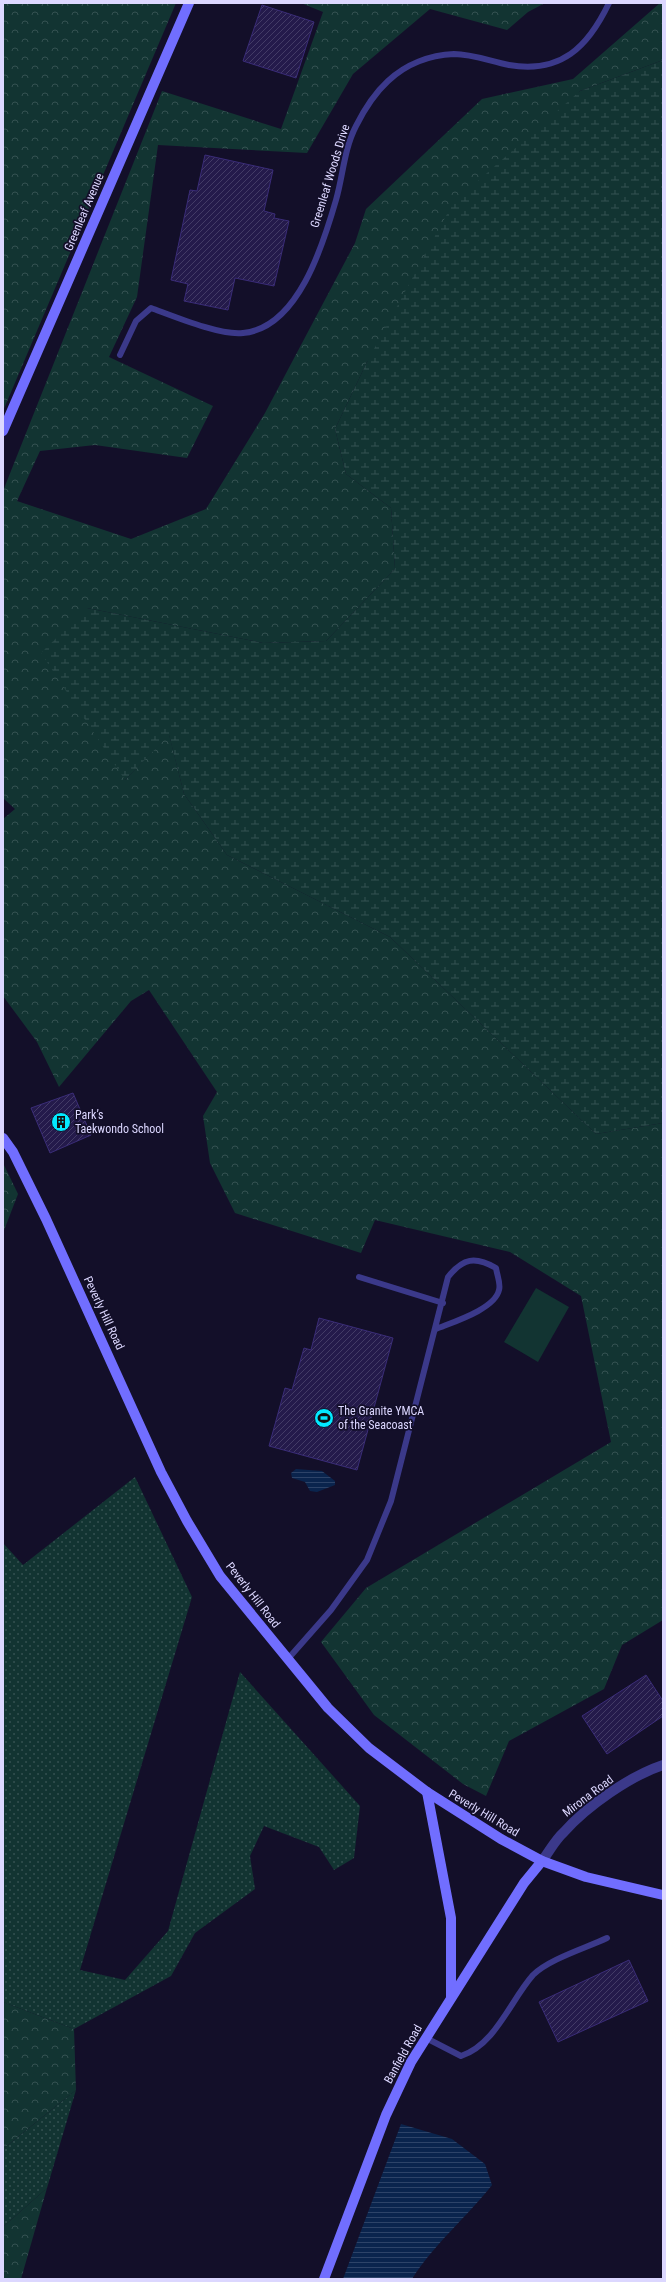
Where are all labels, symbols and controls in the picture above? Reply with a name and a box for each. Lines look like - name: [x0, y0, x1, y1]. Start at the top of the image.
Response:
- street label: Greenleaf Woods Drive: [308, 122, 353, 229]
- street label: Greenleaf Avenue: [61, 171, 107, 253]
- place label: Park’s Taekwondo School: [75, 1108, 164, 1136]
- building icon: Park’s Taekwondo School: [50, 1111, 72, 1133]
- street label: Peverly Hill Road: [81, 1274, 127, 1352]
- place label: The Granite YMCA of the Seacoast: [338, 1404, 424, 1432]
- sports icon: The Granite YMCA of the Seacoast: [313, 1407, 335, 1429]
- street label: Peverly Hill Road: [223, 1559, 283, 1631]
- street label: Mirona Road: [560, 1772, 616, 1820]
- street label: Peverly Hill Road: [446, 1787, 522, 1839]
- street label: Banfield Road: [381, 2022, 425, 2086]

